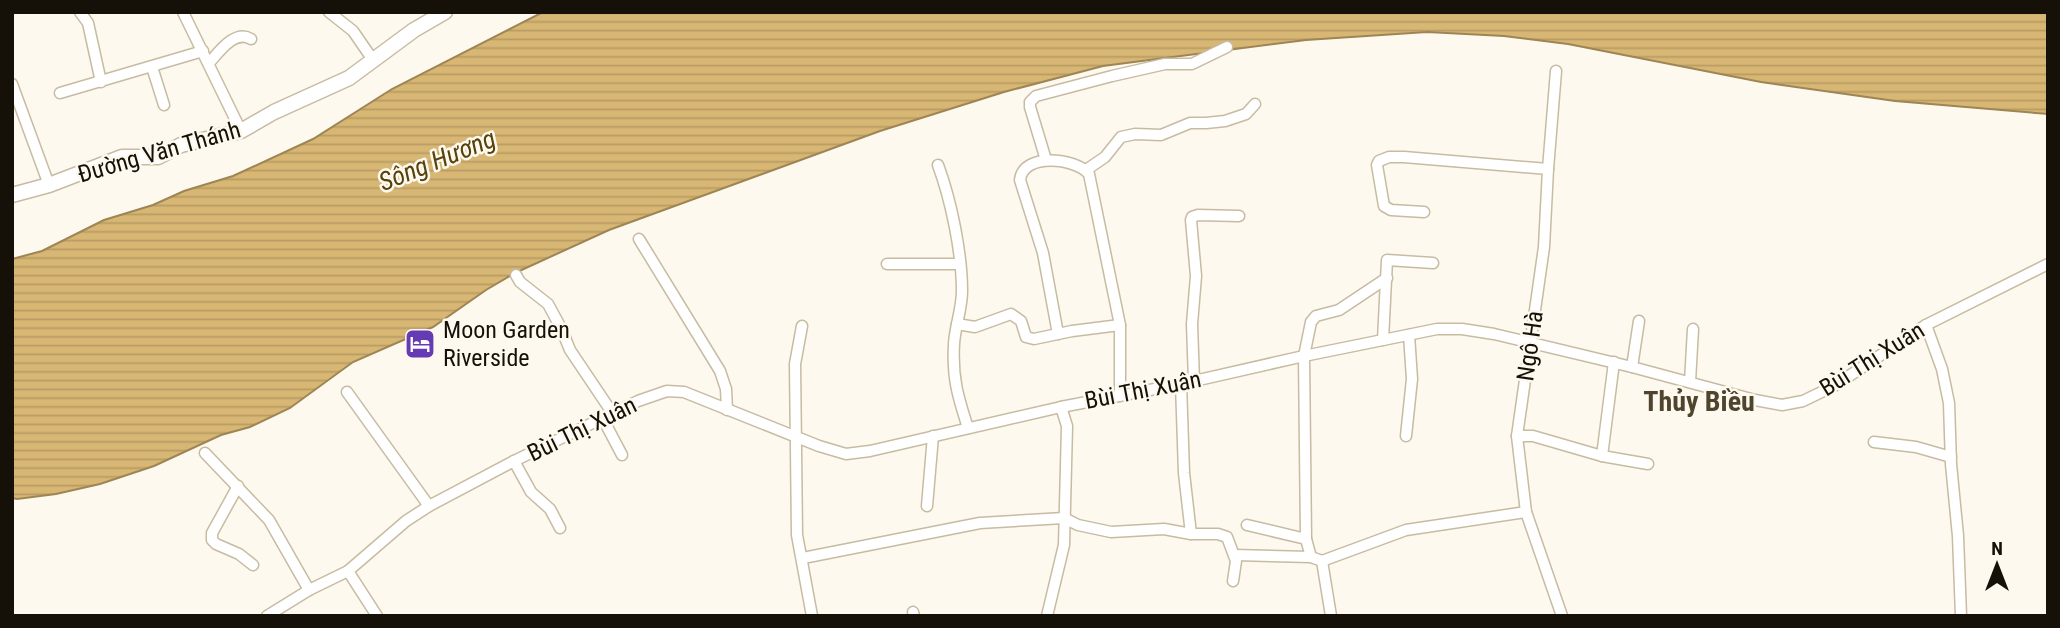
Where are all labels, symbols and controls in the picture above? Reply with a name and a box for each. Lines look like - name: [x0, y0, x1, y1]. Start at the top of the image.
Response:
- street label: Đường Văn Thánh: [74, 115, 244, 189]
- water label: Sông Hương: [374, 123, 500, 197]
- street label: Ngô Hà: [1511, 309, 1549, 383]
- place label: Moon Garden Riverside: [443, 316, 570, 372]
- street label: Bùi Thị Xuân: [1815, 316, 1929, 402]
- hotel icon: Moon Garden Riverside: [403, 327, 437, 361]
- street label: Bùi Thị Xuân: [1082, 365, 1204, 415]
- district label: Thủy Biều: [1643, 385, 1755, 418]
- street label: Bùi Thị Xuân: [523, 391, 641, 467]
- north arrow: [1962, 530, 2032, 600]
- text: N: [1991, 537, 2003, 560]

